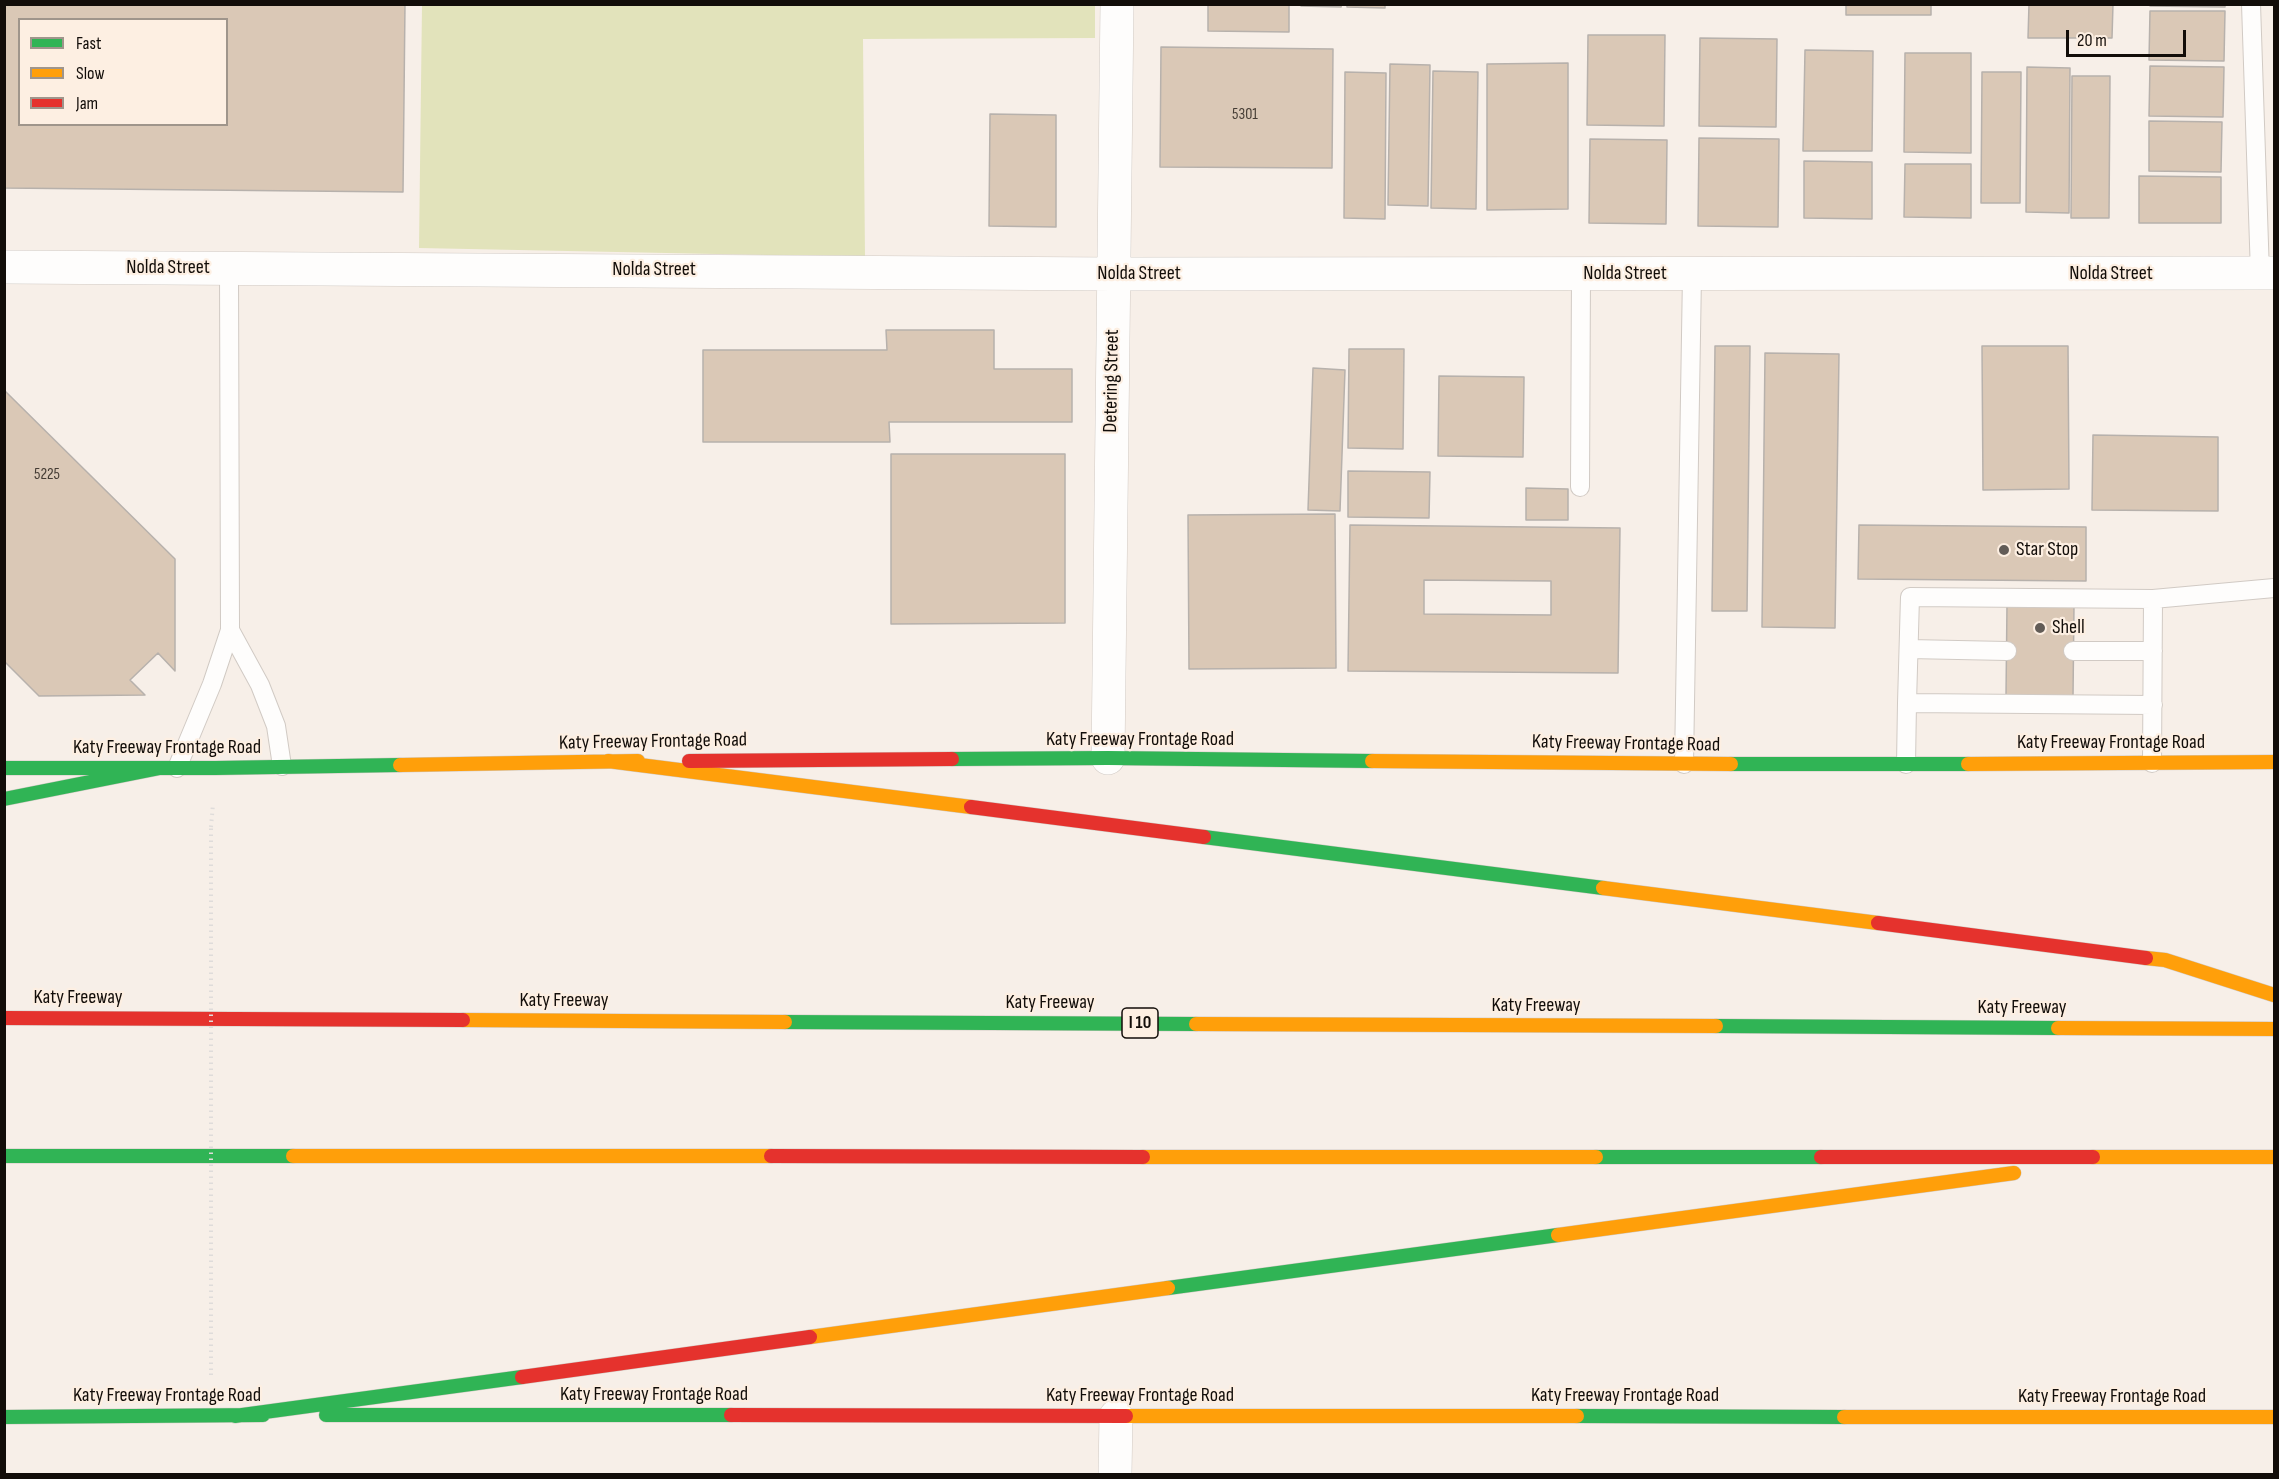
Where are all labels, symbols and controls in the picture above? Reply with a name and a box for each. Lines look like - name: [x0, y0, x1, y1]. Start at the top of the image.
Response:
- legend: [18, 18, 228, 126]
- scale bar: [2069, 18, 2189, 56]
- text: 20 m: [2077, 30, 2107, 51]
- text: Fast: [76, 33, 101, 54]
- text: Slow: [76, 63, 105, 84]
- text: Jam: [76, 93, 98, 114]
- house number: 5301: [1232, 105, 1258, 125]
- street label: Nolda Street: [126, 256, 210, 280]
- street label: Nolda Street: [612, 258, 696, 282]
- street label: Nolda Street: [1097, 262, 1181, 286]
- street label: Nolda Street: [1583, 262, 1667, 286]
- street label: Nolda Street: [2069, 262, 2153, 286]
- street label: Detering Street: [1099, 329, 1125, 433]
- house number: 5225: [34, 465, 60, 485]
- place label: Star Stop: [2016, 538, 2078, 562]
- marker: Star Stop: [1997, 543, 2011, 557]
- place label: Shell: [2052, 616, 2085, 640]
- marker: Shell: [2033, 621, 2047, 635]
- street label: Katy Freeway Frontage Road: [559, 728, 747, 756]
- street label: Katy Freeway Frontage Road: [1046, 728, 1234, 752]
- street label: Katy Freeway Frontage Road: [1532, 730, 1720, 758]
- street label: Katy Freeway Frontage Road: [2017, 731, 2205, 755]
- street label: Katy Freeway Frontage Road: [73, 736, 261, 760]
- street label: Katy Freeway: [34, 986, 122, 1010]
- street label: Katy Freeway: [520, 989, 608, 1013]
- street label: Katy Freeway: [1006, 991, 1094, 1015]
- street label: Katy Freeway: [1492, 994, 1580, 1018]
- street label: Katy Freeway: [1978, 996, 2066, 1020]
- road number: I 10: [1122, 1008, 1158, 1038]
- street label: Katy Freeway Frontage Road: [560, 1383, 748, 1407]
- street label: Katy Freeway Frontage Road: [73, 1384, 261, 1408]
- street label: Katy Freeway Frontage Road: [1046, 1384, 1234, 1408]
- street label: Katy Freeway Frontage Road: [1531, 1384, 1719, 1408]
- street label: Katy Freeway Frontage Road: [2018, 1385, 2206, 1409]

